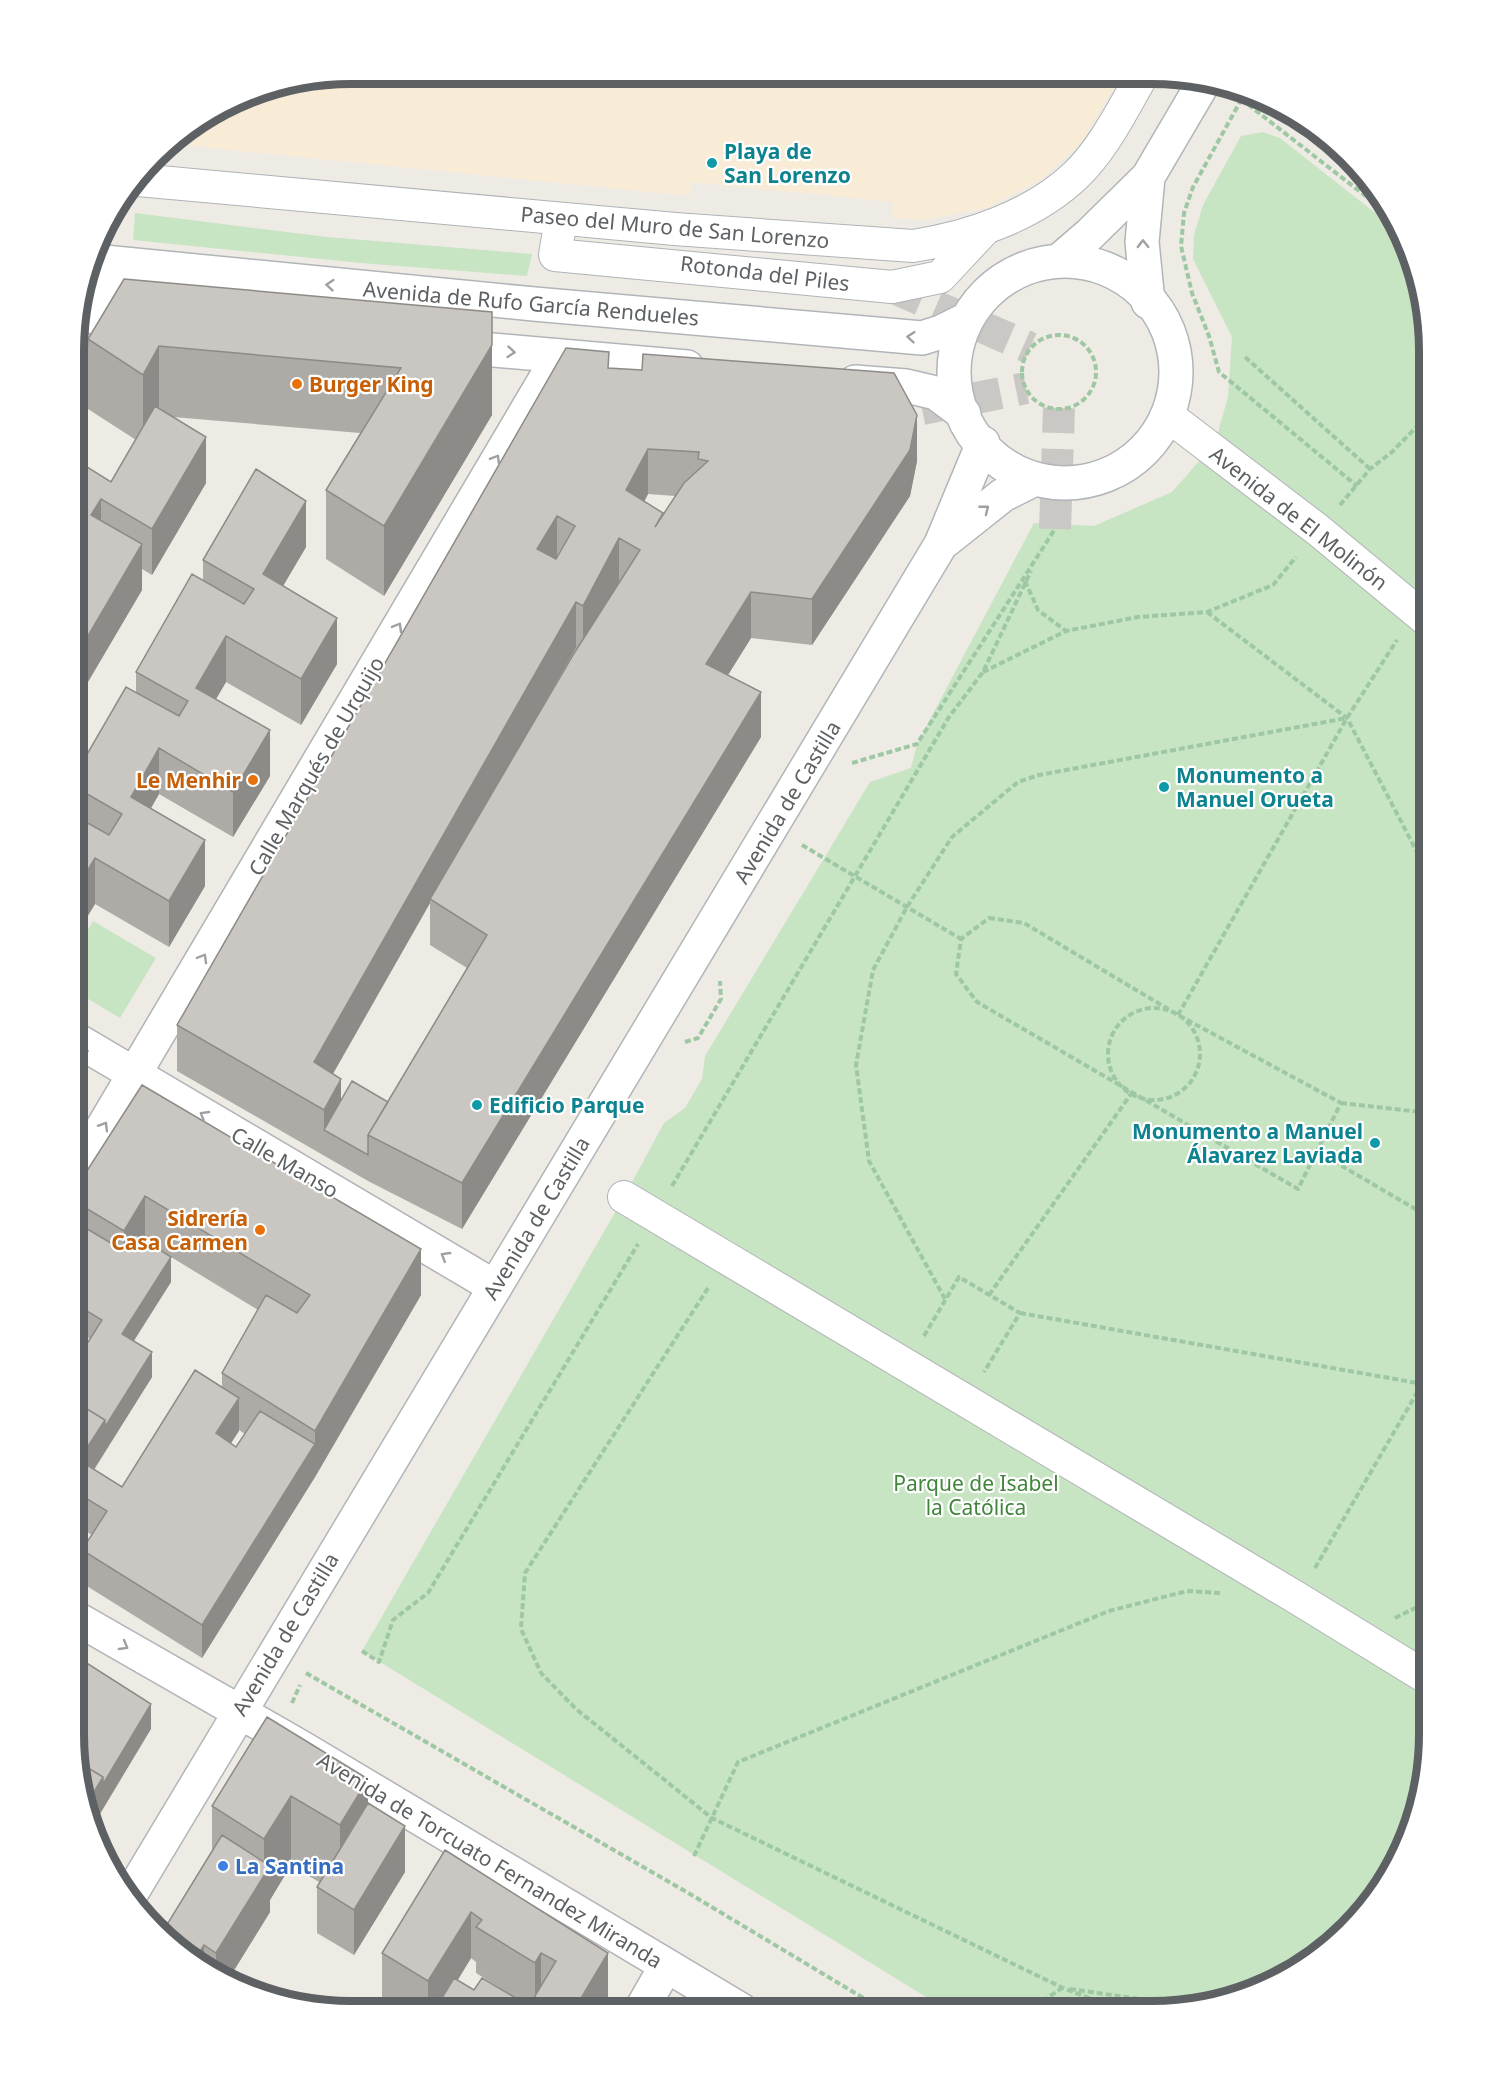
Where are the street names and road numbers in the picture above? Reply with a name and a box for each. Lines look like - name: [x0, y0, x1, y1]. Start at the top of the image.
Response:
- street label: Paseo del Muro de San Lorenzo: [519, 200, 831, 254]
- street label: Rotonda del Piles: [679, 249, 851, 297]
- street label: Avenida de Rufo García Rendueles: [362, 274, 700, 332]
- street label: Avenida de El Molinón: [1204, 440, 1394, 596]
- street label: Calle Marqués de Urquijo: [242, 651, 390, 881]
- street label: Avenida de Castilla: [727, 715, 847, 889]
- street label: Calle Manso: [226, 1120, 344, 1204]
- street label: Avenida de Castilla: [476, 1131, 596, 1305]
- street label: Avenida de Castilla: [225, 1547, 345, 1721]
- street label: Avenida de Torcuato Fernandez Miranda: [312, 1746, 668, 1974]

